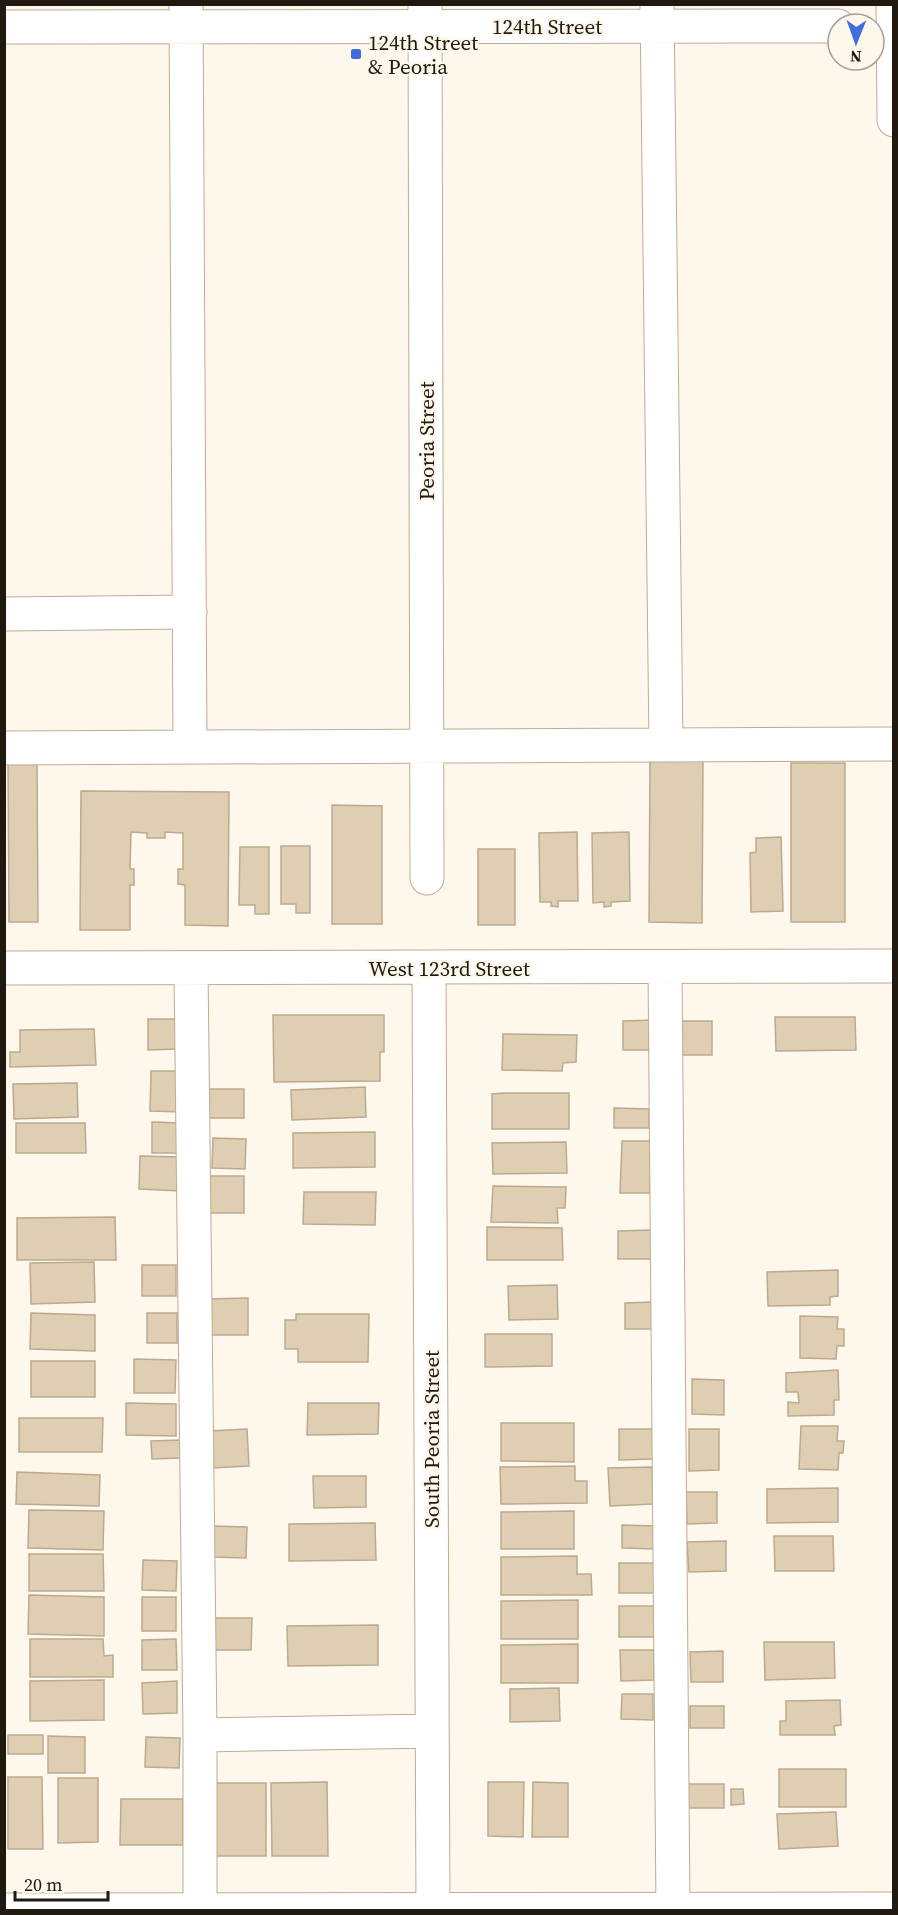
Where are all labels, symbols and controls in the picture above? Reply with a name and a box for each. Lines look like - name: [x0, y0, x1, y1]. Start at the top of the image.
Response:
- street label: 124th Street: [492, 12, 602, 41]
- north arrow: [826, 12, 886, 72]
- place label: 124th Street & Peoria: [368, 28, 478, 81]
- text: N: [849, 46, 862, 68]
- marker: 124th Street & Peoria: [349, 47, 363, 61]
- street label: Peoria Street: [412, 381, 441, 501]
- street label: West 123rd Street: [368, 954, 530, 983]
- street label: South Peoria Street: [417, 1350, 446, 1528]
- scale bar: [15, 1864, 108, 1902]
- text: 20 m: [24, 1872, 62, 1897]

